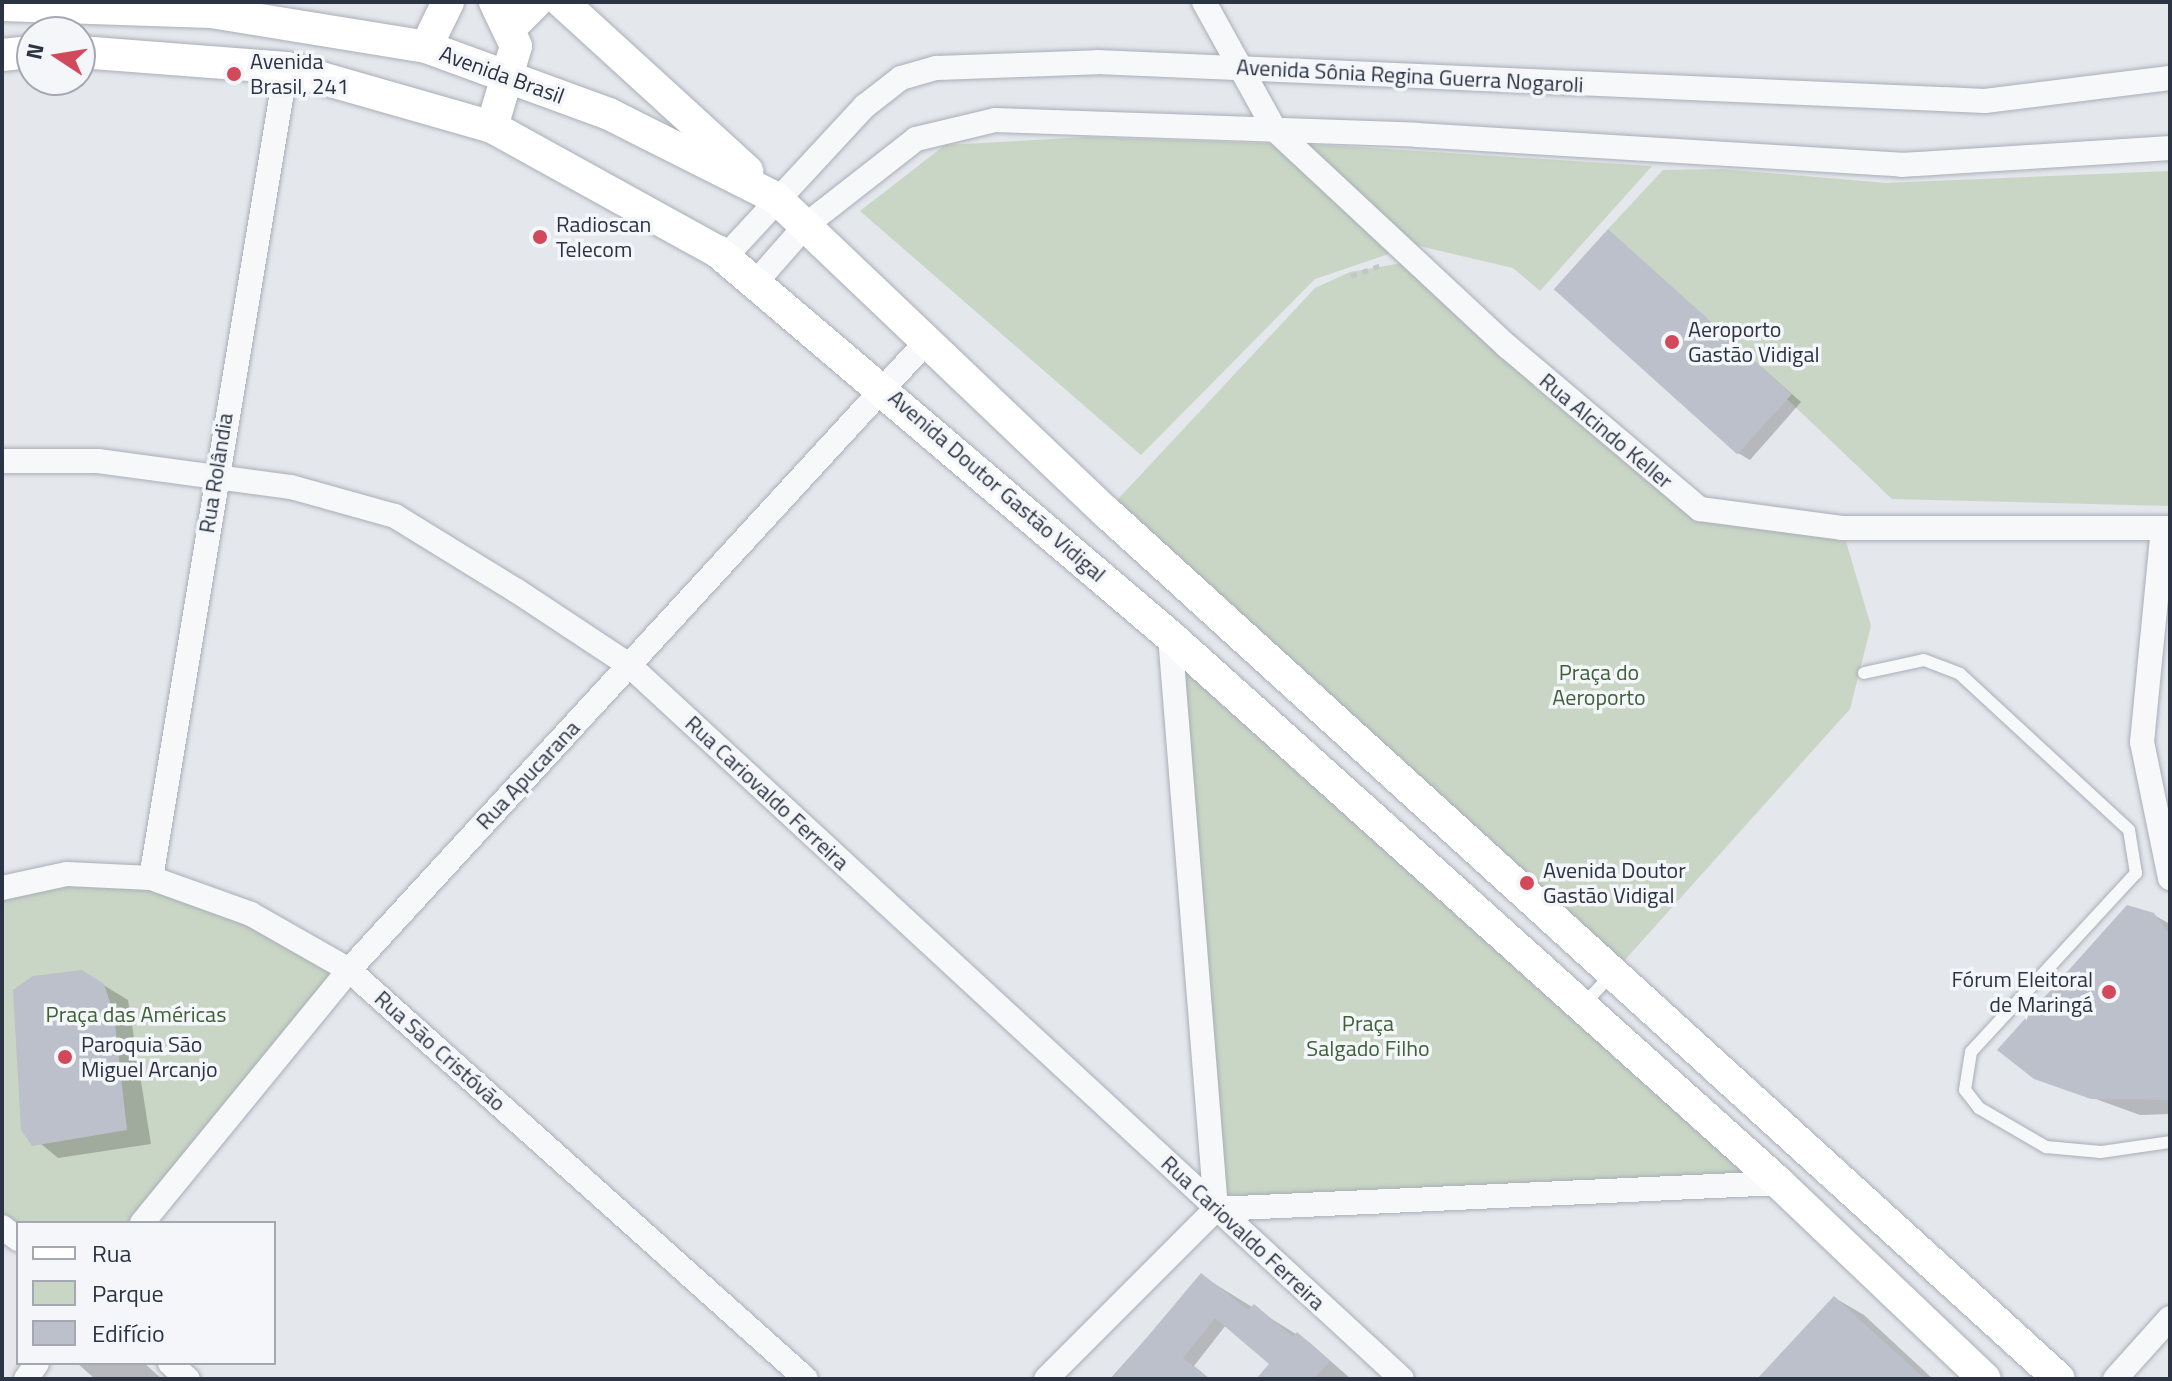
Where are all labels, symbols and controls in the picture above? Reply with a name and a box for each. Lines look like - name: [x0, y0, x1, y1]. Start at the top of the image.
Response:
- north arrow: [16, 16, 96, 96]
- text: N: [16, 40, 53, 62]
- street label: Avenida Brasil: [436, 40, 568, 110]
- place label: Avenida Brasil, 241: [250, 48, 349, 100]
- street label: Avenida Sônia Regina Guerra Nogaroli: [1236, 54, 1584, 98]
- marker: Avenida Brasil, 241: [225, 65, 243, 83]
- place label: Radioscan Telecom: [556, 211, 651, 262]
- marker: Radioscan Telecom: [531, 228, 549, 246]
- place label: Aeroporto Gastão Vidigal: [1688, 316, 1819, 368]
- marker: Aeroporto Gastão Vidigal: [1663, 333, 1681, 351]
- street label: Rua Alcindo Keller: [1534, 368, 1678, 494]
- street label: Avenida Doutor Gastão Vidigal: [883, 384, 1111, 588]
- street label: Rua Rolândia: [193, 411, 239, 535]
- park label: Praça do Aeroporto: [1552, 659, 1646, 710]
- street label: Rua Cariovaldo Ferreira: [680, 710, 854, 876]
- street label: Rua Apucarana: [471, 715, 585, 835]
- place label: Avenida Doutor Gastão Vidigal: [1543, 857, 1686, 908]
- marker: Avenida Doutor Gastão Vidigal: [1518, 874, 1536, 892]
- place label: Fórum Eleitoral de Maringá: [1951, 966, 2093, 1018]
- marker: Fórum Eleitoral de Maringá: [2100, 983, 2118, 1001]
- street label: Rua São Cristóvão: [369, 985, 511, 1117]
- park label: Praça das Américas: [46, 1002, 226, 1028]
- park label: Praça Salgado Filho: [1306, 1010, 1430, 1062]
- place label: Paroquia São Miguel Arcanjo: [81, 1031, 218, 1082]
- marker: Paroquia São Miguel Arcanjo: [56, 1048, 74, 1066]
- street label: Rua Cariovaldo Ferreira: [1156, 1150, 1330, 1316]
- legend: [16, 1221, 276, 1365]
- text: Rua: [92, 1235, 131, 1271]
- text: Parque: [92, 1275, 164, 1311]
- text: Edifício: [92, 1315, 165, 1351]

